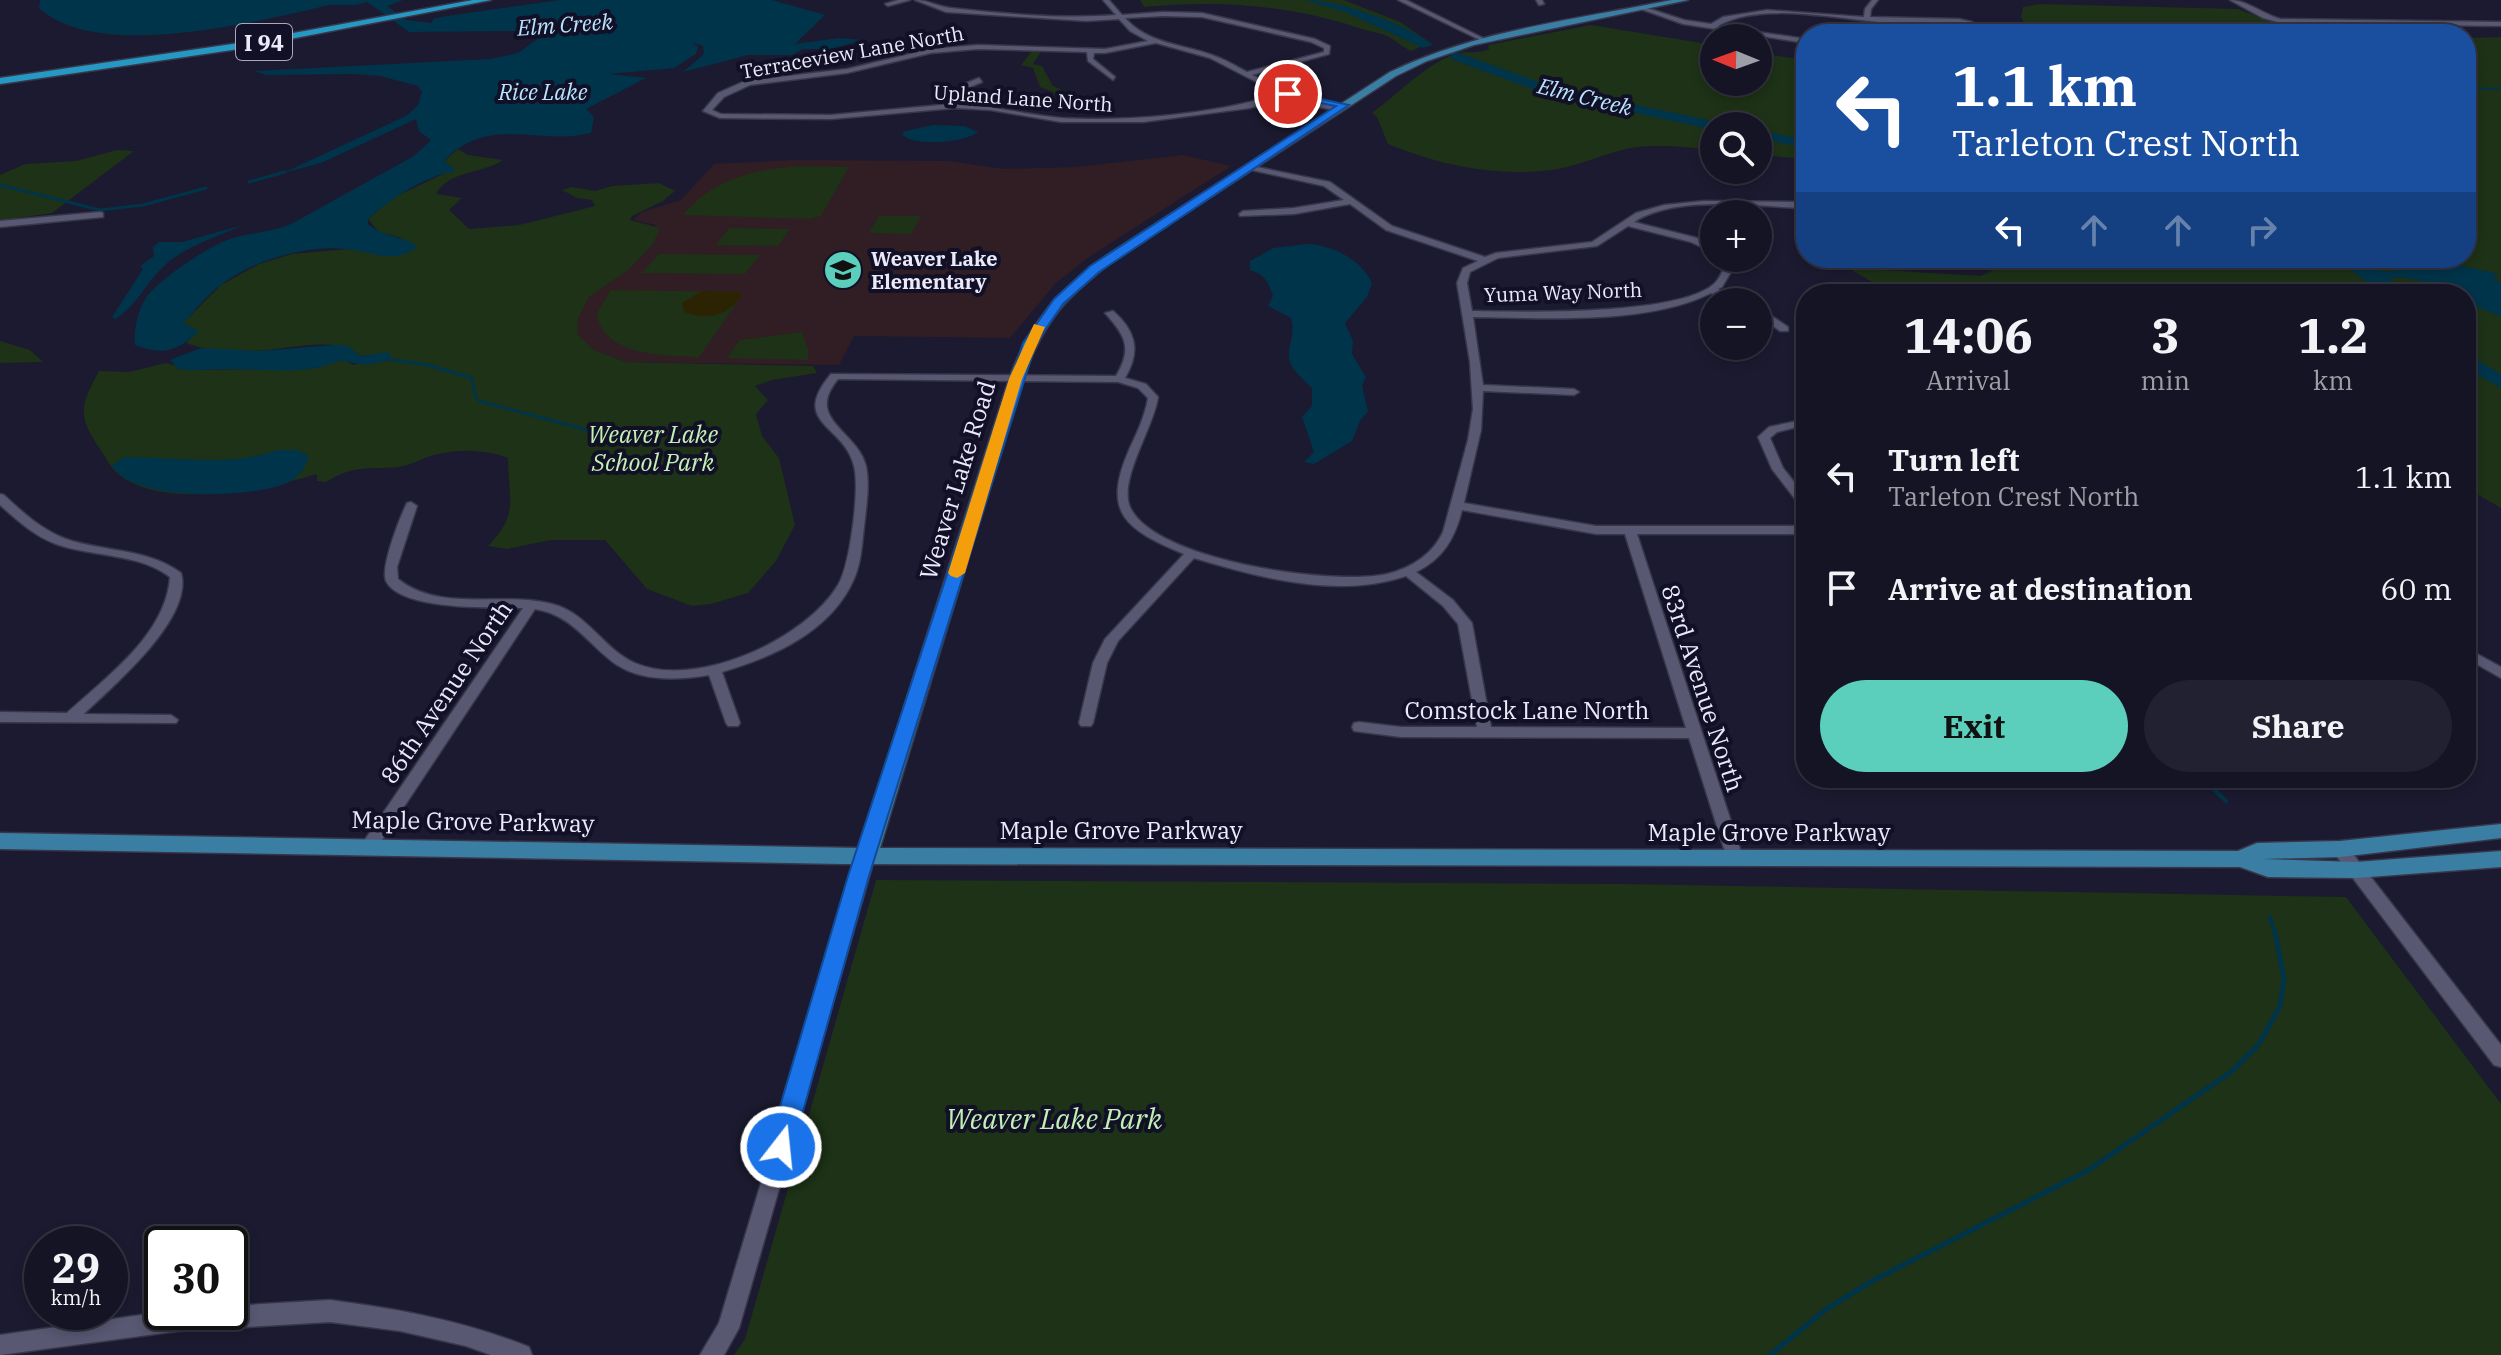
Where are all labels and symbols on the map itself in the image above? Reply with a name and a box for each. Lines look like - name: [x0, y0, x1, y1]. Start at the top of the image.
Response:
- water label: Elm Creek: [515, 6, 614, 42]
- street label: Terraceview Lane North: [738, 19, 966, 85]
- road number: I 94: [236, 24, 292, 60]
- north arrow: [1700, 24, 1772, 96]
- pin: [1254, 60, 1322, 128]
- water label: Elm Creek: [1534, 70, 1635, 122]
- water label: Rice Lake: [497, 77, 588, 106]
- street label: Upland Lane North: [932, 78, 1114, 118]
- place label: Weaver Lake Elementary: [871, 245, 997, 295]
- school or university icon: Weaver Lake Elementary: [822, 249, 864, 291]
- street label: Yuma Way North: [1483, 276, 1643, 308]
- street label: Weaver Lake Road: [912, 377, 1002, 583]
- park label: Weaver Lake School Park: [588, 418, 718, 478]
- street label: 83rd Avenue North: [1654, 580, 1752, 796]
- street label: 86th Avenue North: [373, 594, 519, 790]
- street label: Comstock Lane North: [1404, 694, 1650, 726]
- street label: Maple Grove Parkway: [351, 803, 595, 839]
- street label: Maple Grove Parkway: [999, 814, 1243, 846]
- street label: Maple Grove Parkway: [1647, 816, 1891, 848]
- park label: Weaver Lake Park: [946, 1100, 1162, 1137]
- position arrow: [739, 1105, 823, 1189]
- speed limit sign: 30: [144, 1226, 248, 1330]

